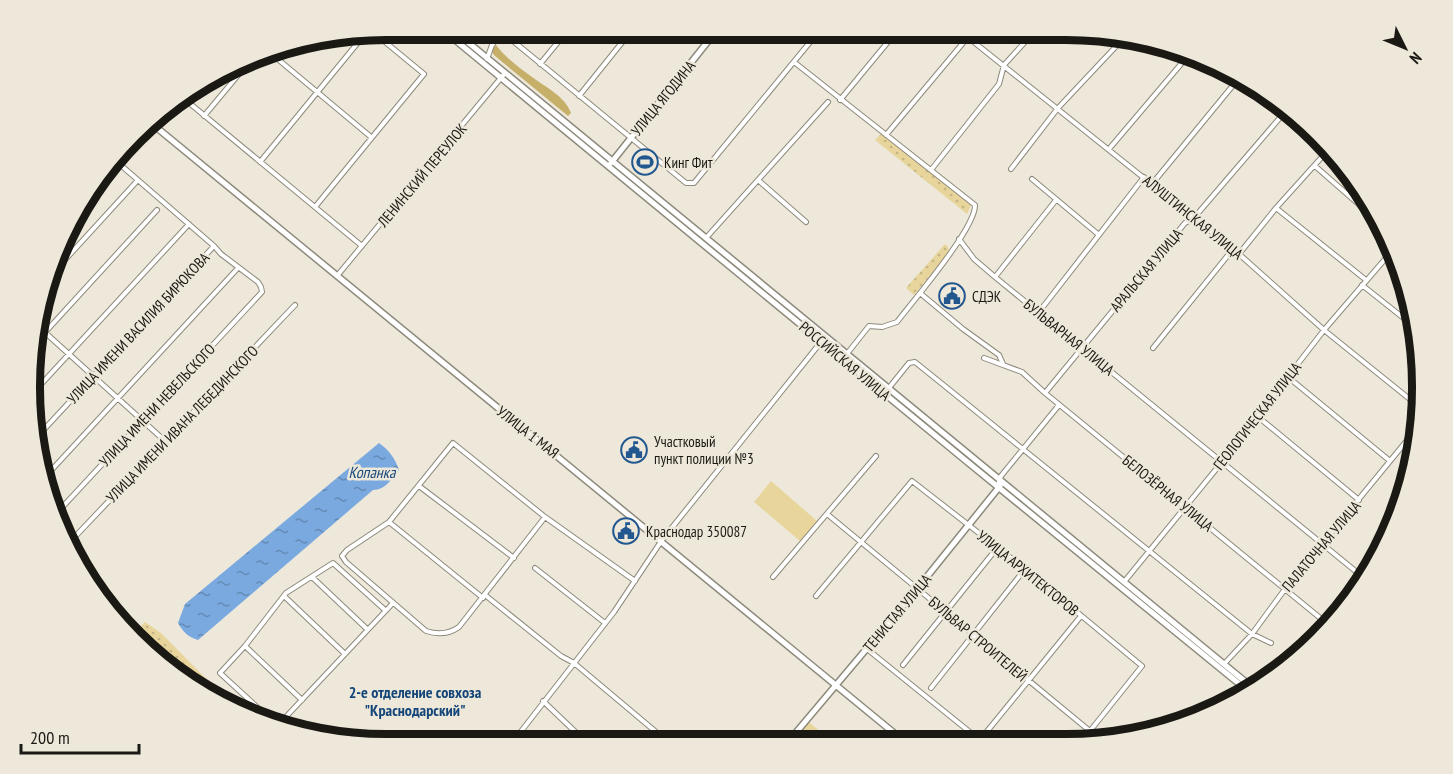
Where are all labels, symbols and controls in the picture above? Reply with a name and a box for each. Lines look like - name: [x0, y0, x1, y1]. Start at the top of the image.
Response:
- north arrow: [1375, 18, 1435, 78]
- text: N: [1406, 48, 1426, 68]
- street label: УЛИЦА ЯГОДИНА: [627, 56, 700, 140]
- street label: ЛЕНИНСКИЙ ПЕРЕУЛОК: [373, 119, 471, 231]
- sports icon: Кинг Фит: [630, 147, 660, 177]
- place label: Кинг Фит: [664, 153, 713, 172]
- street label: АЛУШТИНСКАЯ УЛИЦА: [1139, 171, 1248, 264]
- street label: АРАЛЬСКАЯ УЛИЦА: [1106, 224, 1187, 316]
- street label: УЛИЦА ИМЕНИ ВАСИЛИЯ БИРЮКОВА: [63, 248, 214, 408]
- public building icon: СДЭК: [937, 281, 967, 311]
- place label: СДЭК: [972, 287, 1002, 306]
- street label: БУЛЬВАРНАЯ УЛИЦА: [1020, 295, 1119, 380]
- street label: РОССИЙСКАЯ УЛИЦА: [795, 317, 895, 405]
- street label: УЛИЦА ИМЕНИ НЕВЕЛЬСКОГО: [95, 339, 219, 471]
- street label: УЛИЦА ИМЕНИ ИВАНА ЛЕБЕДИНСКОГО: [102, 342, 262, 506]
- street label: ГЕОЛОГИЧЕСКАЯ УЛИЦА: [1209, 358, 1306, 474]
- street label: УЛИЦА 1 МАЯ: [493, 402, 563, 462]
- place label: Участковый пункт полиции №3: [654, 432, 754, 468]
- public building icon: Участковый пункт полиции №3: [619, 435, 649, 465]
- street label: БЕЛОЗЁРНАЯ УЛИЦА: [1119, 451, 1218, 536]
- water label: Копанка: [349, 462, 397, 482]
- street label: ПАЛАТОЧНАЯ УЛИЦА: [1277, 496, 1365, 595]
- public building icon: Краснодар 350087: [611, 516, 641, 546]
- place label: Краснодар 350087: [646, 522, 747, 541]
- street label: УЛИЦА АРХИТЕКТОРОВ: [973, 526, 1083, 620]
- street label: ТЕНИСТАЯ УЛИЦА: [859, 569, 936, 656]
- street label: БУЛЬВАР СТРОИТЕЛЕЙ: [925, 592, 1031, 686]
- district label: 2-е отделение совхоза "Краснодарский": [349, 682, 482, 720]
- scale bar: [21, 717, 140, 755]
- text: 200 m: [30, 726, 70, 749]

